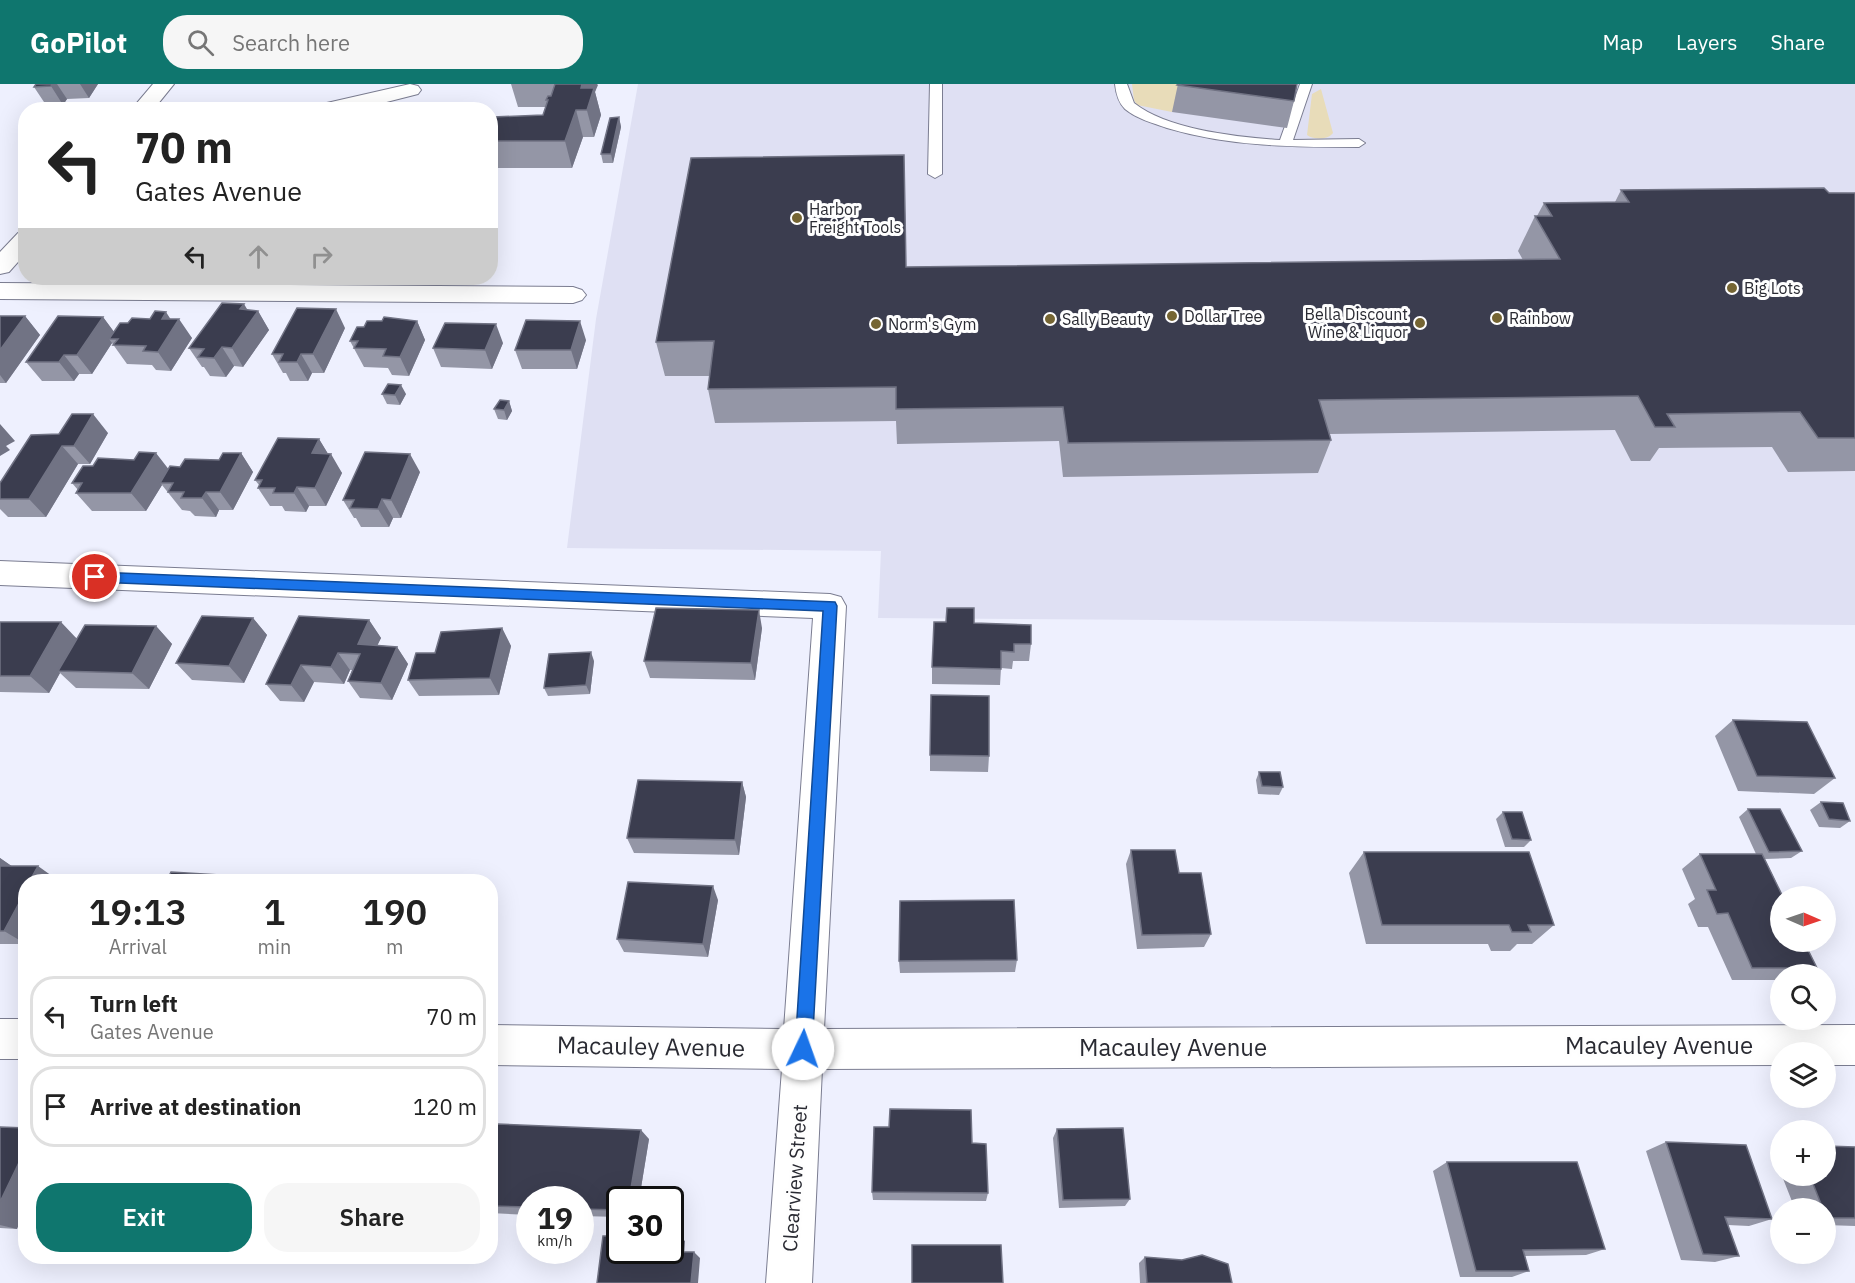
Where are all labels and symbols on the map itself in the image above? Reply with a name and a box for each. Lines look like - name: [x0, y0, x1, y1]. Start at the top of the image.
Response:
- place label: Harbor Freight Tools: [809, 199, 901, 237]
- marker: Harbor Freight Tools: [790, 211, 804, 225]
- place label: Big Lots: [1744, 278, 1801, 298]
- marker: Big Lots: [1725, 281, 1739, 295]
- place label: Bella Discount Wine & Liquor: [1305, 304, 1408, 342]
- place label: Dollar Tree: [1184, 306, 1263, 326]
- place label: Rainbow: [1509, 308, 1571, 328]
- place label: Sally Beauty: [1062, 309, 1151, 329]
- marker: Dollar Tree: [1165, 309, 1179, 323]
- marker: Rainbow: [1490, 311, 1504, 325]
- marker: Sally Beauty: [1043, 312, 1057, 326]
- place label: Norm's Gym: [888, 314, 976, 334]
- marker: Bella Discount Wine & Liquor: [1413, 316, 1427, 330]
- marker: Norm's Gym: [869, 317, 883, 331]
- pin: [69, 551, 120, 602]
- north arrow: [1770, 886, 1836, 952]
- position arrow: [771, 1017, 835, 1081]
- street label: Macauley Avenue: [557, 1028, 745, 1064]
- street label: Macauley Avenue: [1565, 1029, 1753, 1061]
- street label: Macauley Avenue: [1079, 1031, 1267, 1063]
- street label: Clearview Street: [776, 1103, 813, 1253]
- speed limit sign: 30: [606, 1186, 684, 1264]

